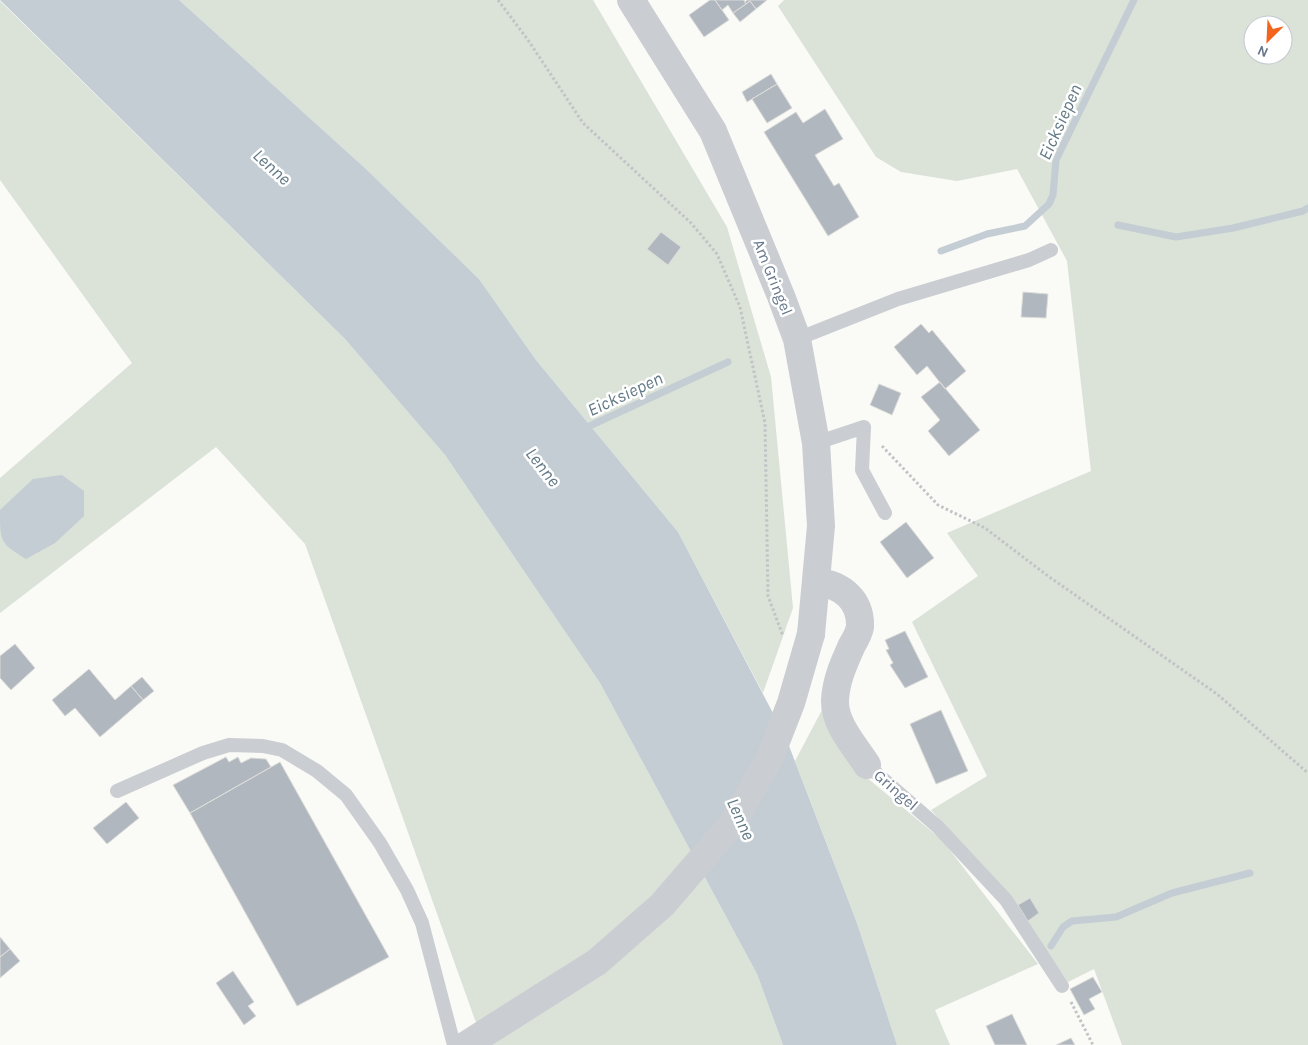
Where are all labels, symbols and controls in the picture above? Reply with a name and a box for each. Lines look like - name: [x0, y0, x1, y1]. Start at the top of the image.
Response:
- north arrow: [1243, 15, 1293, 65]
- text: N: [1255, 42, 1271, 61]
- water label: Eicksiepen: [1034, 81, 1086, 163]
- water label: Lenne: [248, 144, 296, 190]
- street label: Am Gringel: [749, 236, 797, 318]
- water label: Eicksiepen: [584, 367, 666, 421]
- water label: Lenne: [521, 443, 565, 491]
- street label: Gringel: [870, 766, 922, 814]
- water label: Lenne: [722, 795, 760, 843]

